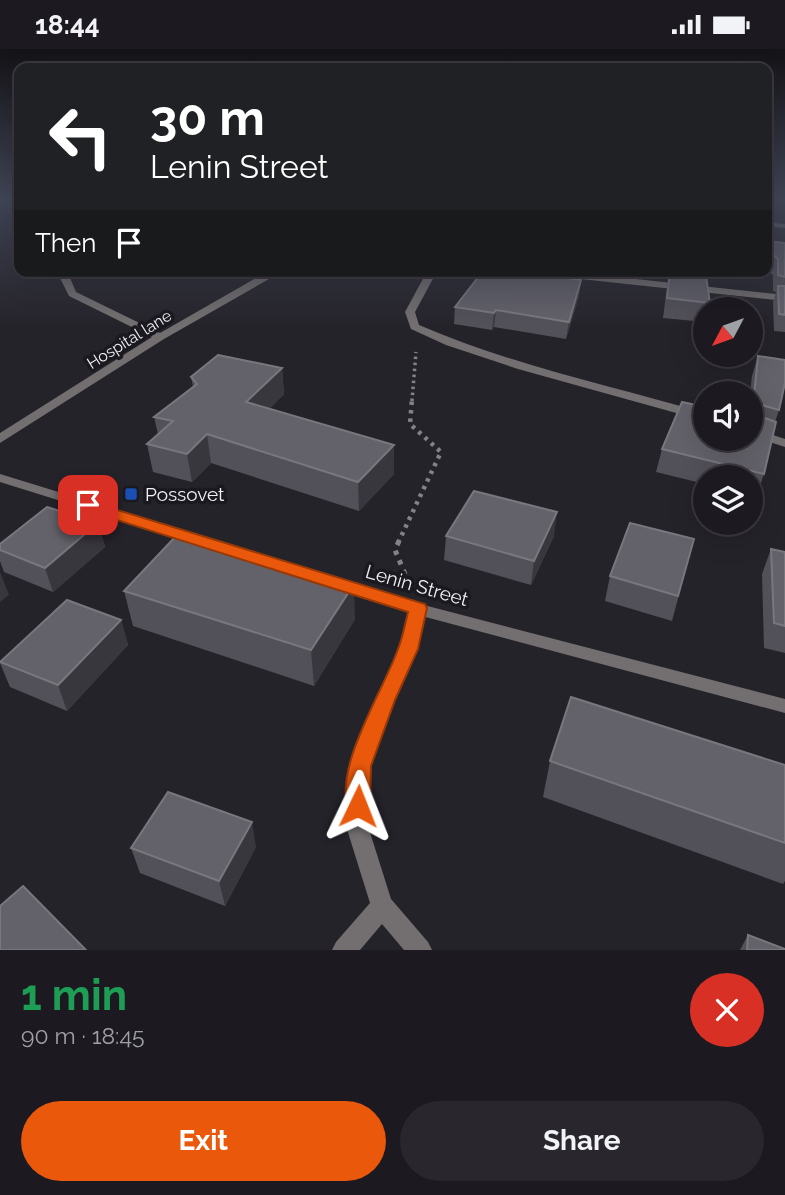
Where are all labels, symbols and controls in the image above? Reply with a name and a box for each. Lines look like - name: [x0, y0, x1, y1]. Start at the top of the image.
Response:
- text: 18:44: [35, 10, 100, 40]
- text: 30 m: [150, 89, 265, 146]
- icon: left: [35, 91, 126, 182]
- text: Lenin Street: [150, 148, 328, 185]
- icon: arrive: [110, 224, 148, 262]
- text: Then: [35, 228, 96, 258]
- north arrow: [693, 297, 763, 367]
- map controls: [693, 297, 763, 535]
- street label: Hospital lane: [83, 306, 175, 373]
- button: sound: [693, 381, 763, 451]
- button: layers: [693, 465, 763, 535]
- pin: [58, 475, 118, 535]
- place label: Possovet: [145, 483, 225, 505]
- icon: arrive: [69, 486, 107, 524]
- marker: Possovet: [123, 486, 139, 502]
- street label: Lenin Street: [363, 560, 472, 610]
- position arrow: [321, 769, 395, 843]
- text: 1 min: [21, 971, 127, 1020]
- button: close: [690, 973, 764, 1047]
- text: 90 m · 18:45: [21, 1022, 145, 1049]
- button: Exit: [21, 1101, 386, 1181]
- button: Share: [400, 1101, 764, 1181]

